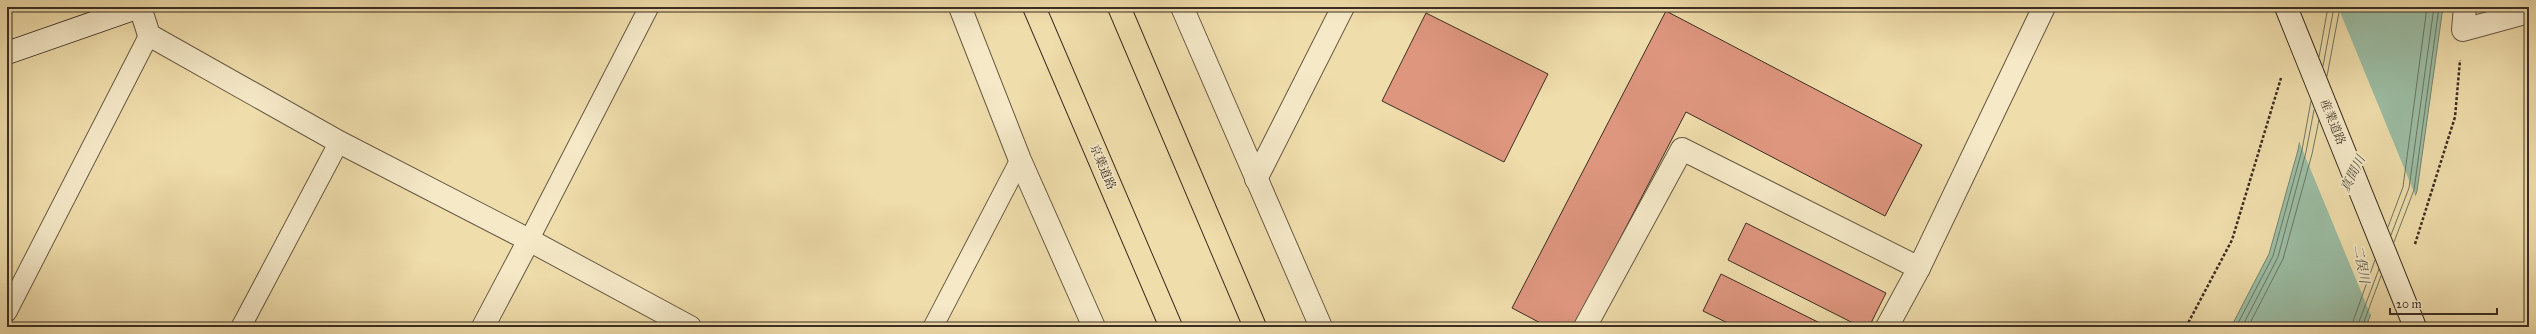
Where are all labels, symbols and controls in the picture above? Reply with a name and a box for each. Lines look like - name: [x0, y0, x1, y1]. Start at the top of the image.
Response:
- street label: 産業道路: [2318, 97, 2348, 147]
- street label: 京葉道路: [1087, 142, 1119, 192]
- water label: 真間川: [2337, 151, 2370, 195]
- water label: 二俣川: [2350, 243, 2373, 287]
- scale bar: [2390, 290, 2497, 316]
- text: 20 m: [2396, 297, 2422, 311]

